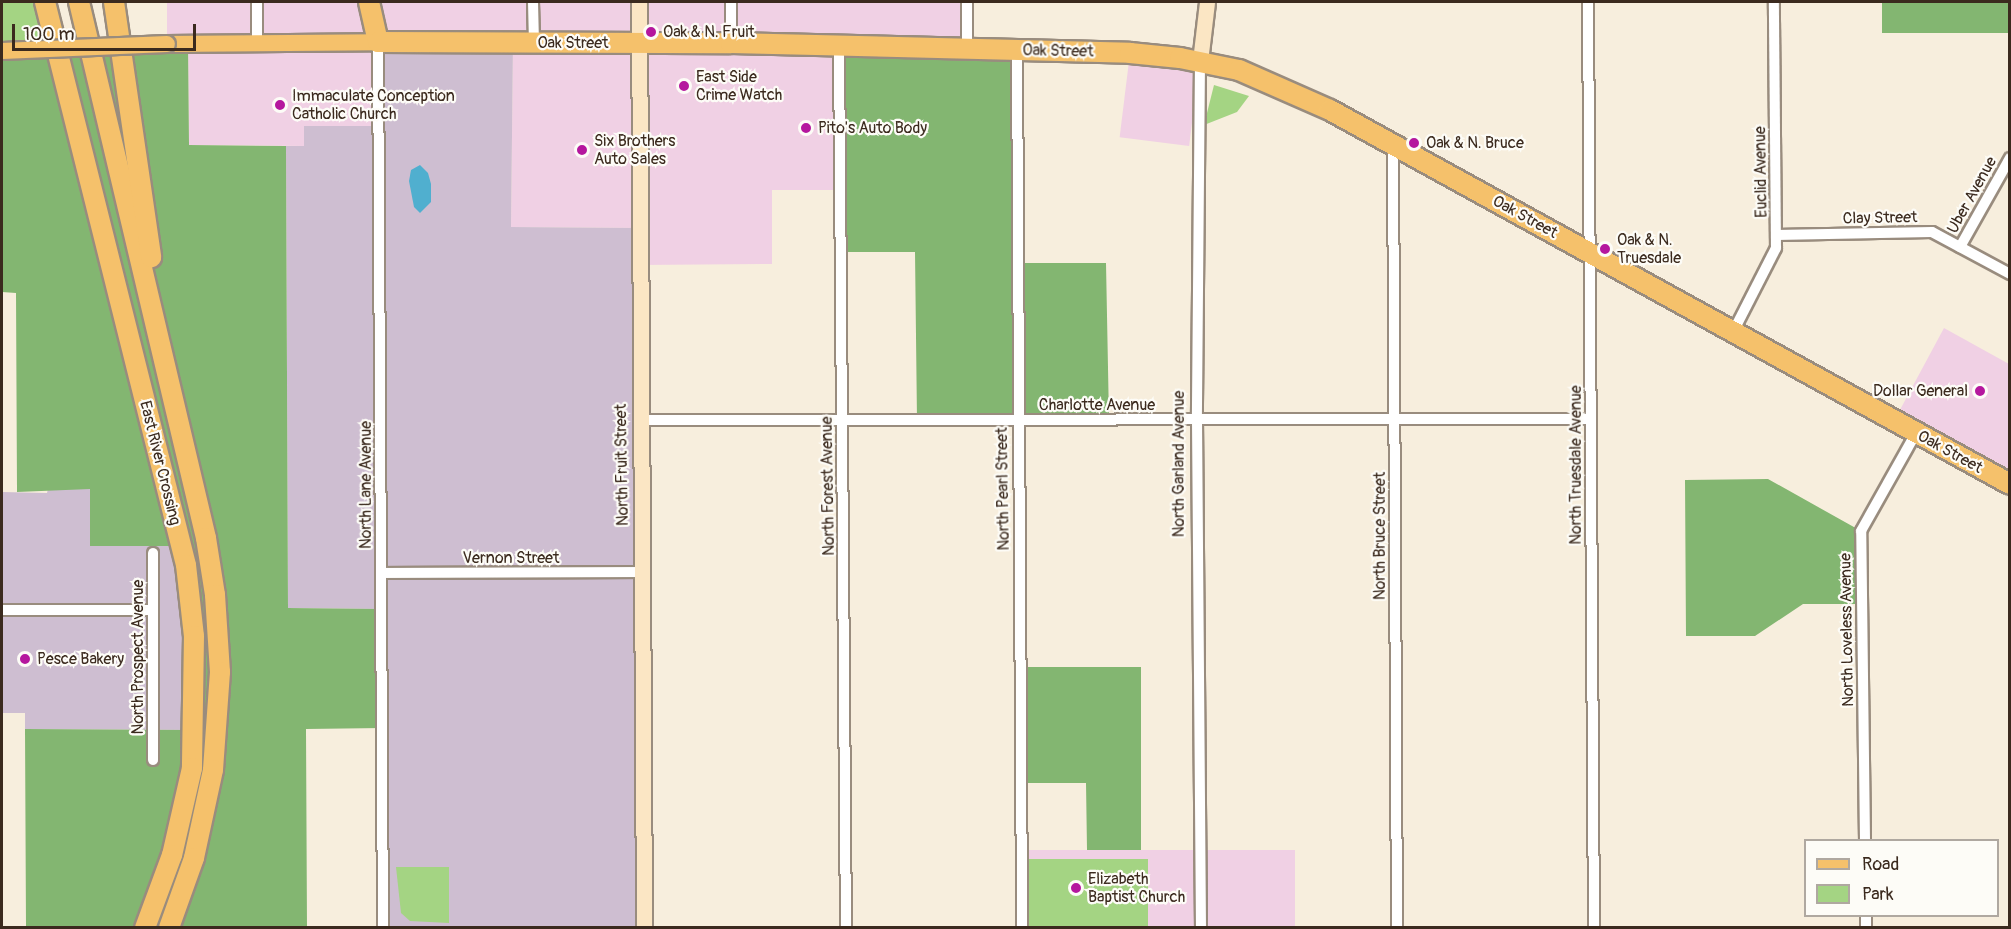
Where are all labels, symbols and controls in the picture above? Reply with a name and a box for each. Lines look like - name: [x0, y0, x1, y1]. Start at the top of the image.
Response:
- scale bar: [15, 12, 200, 50]
- place label: Oak & N. Fruit: [663, 22, 755, 42]
- text: 100 m: [23, 23, 75, 46]
- marker: Oak & N. Fruit: [644, 25, 658, 39]
- street label: Oak Street: [537, 33, 609, 53]
- street label: Oak Street: [1022, 41, 1094, 61]
- place label: East Side Crime Watch: [696, 67, 782, 105]
- marker: East Side Crime Watch: [677, 79, 691, 93]
- place label: Immaculate Conception Catholic Church: [292, 86, 455, 124]
- marker: Immaculate Conception Catholic Church: [273, 98, 287, 112]
- place label: Pito's Auto Body: [818, 118, 927, 138]
- marker: Pito's Auto Body: [799, 121, 813, 135]
- street label: Euclid Avenue: [1751, 126, 1771, 218]
- place label: Six Brothers Auto Sales: [594, 131, 675, 169]
- place label: Oak & N. Bruce: [1426, 133, 1524, 153]
- marker: Oak & N. Bruce: [1407, 136, 1421, 150]
- marker: Six Brothers Auto Sales: [575, 143, 589, 157]
- street label: Uber Avenue: [1943, 153, 2001, 237]
- street label: Oak Street: [1489, 191, 1561, 243]
- street label: Clay Street: [1842, 208, 1918, 228]
- place label: Oak & N. Truesdale: [1617, 230, 1681, 268]
- marker: Oak & N. Truesdale: [1598, 242, 1612, 256]
- place label: Dollar General: [1873, 381, 1968, 401]
- marker: Dollar General: [1973, 384, 1987, 398]
- street label: North Truesdale Avenue: [1566, 385, 1586, 545]
- street label: North Garland Avenue: [1169, 391, 1189, 537]
- street label: Charlotte Avenue: [1039, 395, 1155, 415]
- street label: East River Crossing: [135, 399, 185, 527]
- street label: North Fruit Street: [611, 404, 633, 526]
- street label: North Forest Avenue: [817, 416, 839, 556]
- street label: North Lane Avenue: [356, 421, 376, 549]
- street label: Oak Street: [1914, 426, 1986, 478]
- street label: North Pearl Street: [992, 427, 1014, 551]
- street label: North Bruce Street: [1370, 472, 1390, 600]
- street label: Vernon Street: [463, 548, 559, 568]
- street label: North Loveless Avenue: [1836, 553, 1858, 707]
- street label: North Prospect Avenue: [128, 580, 148, 734]
- place label: Pesce Bakery: [37, 649, 124, 669]
- marker: Pesce Bakery: [18, 652, 32, 666]
- legend: [1804, 839, 1999, 917]
- text: Road: [1862, 853, 1899, 876]
- place label: Elizabeth Baptist Church: [1088, 869, 1185, 907]
- marker: Elizabeth Baptist Church: [1069, 881, 1083, 895]
- text: Park: [1862, 883, 1894, 906]

